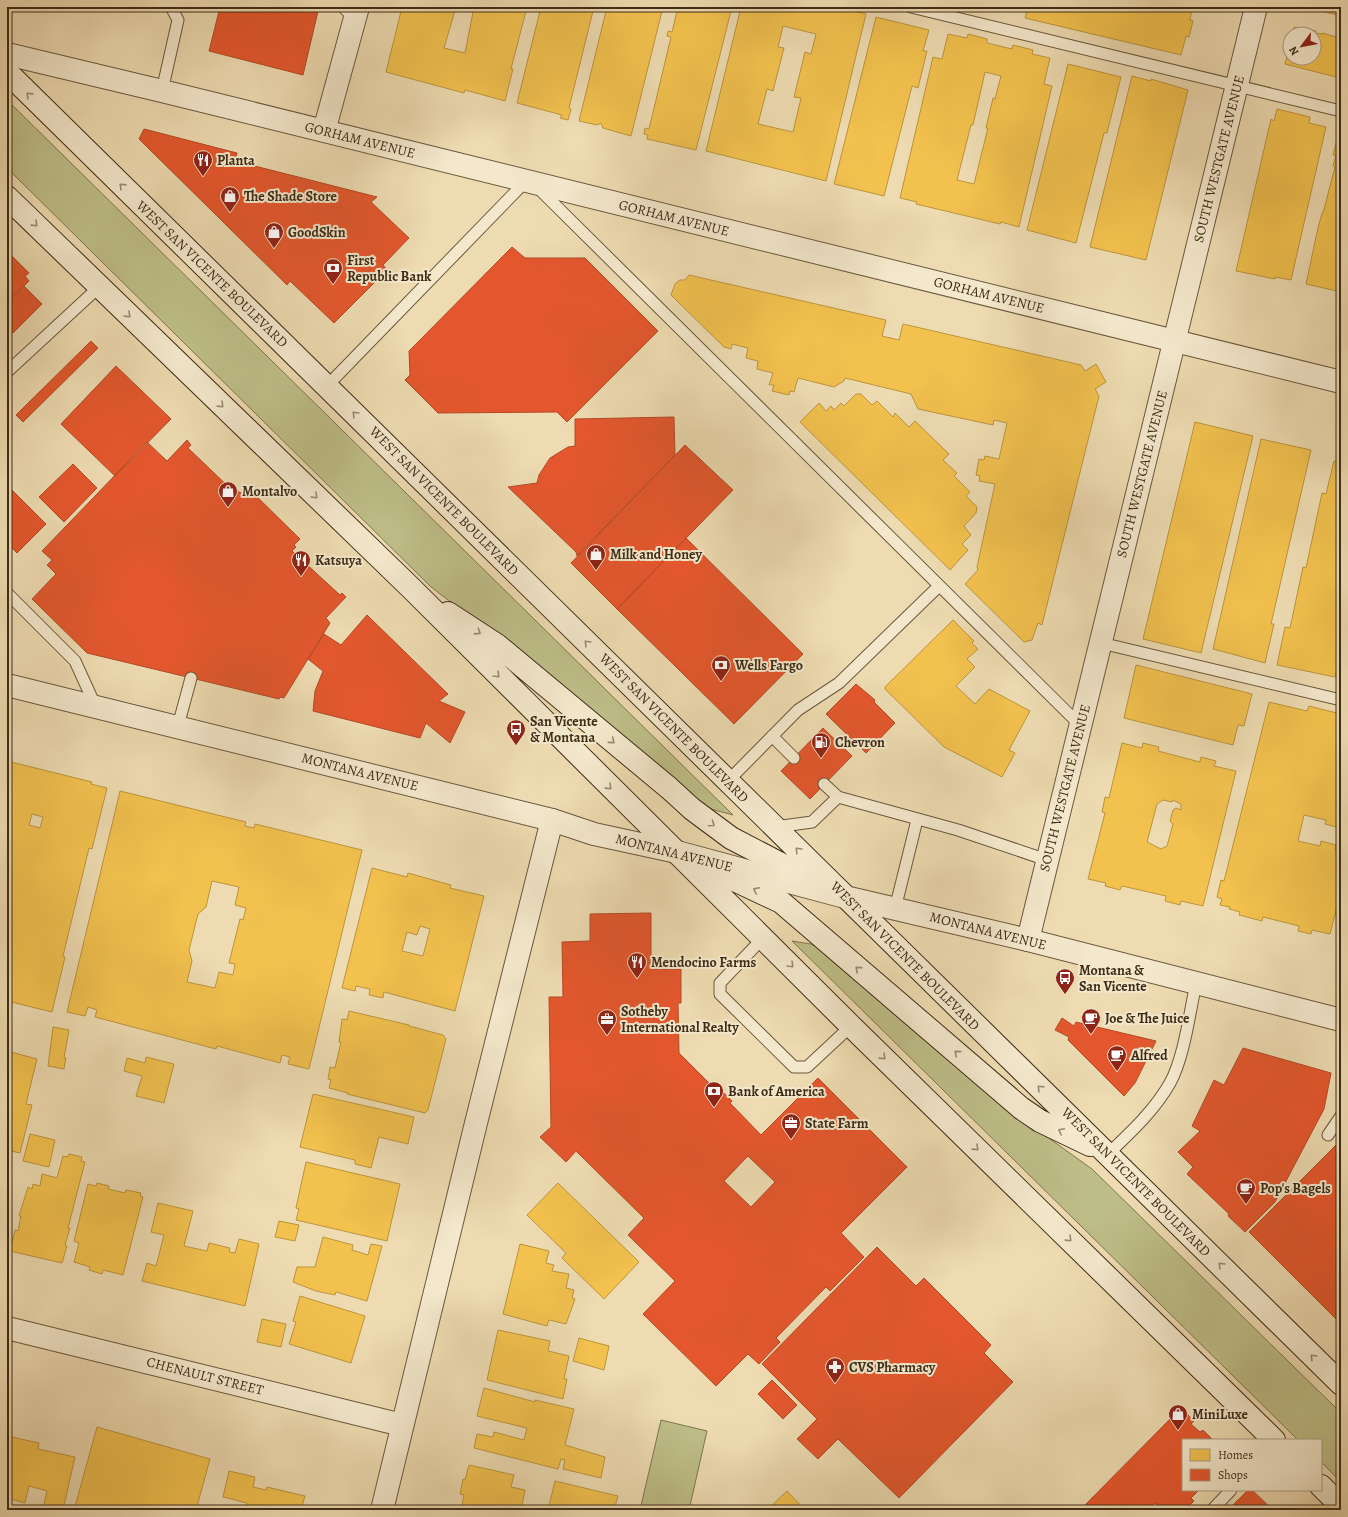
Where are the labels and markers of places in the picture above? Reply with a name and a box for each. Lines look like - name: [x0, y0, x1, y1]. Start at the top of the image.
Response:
- restaurant icon: Planta: [192, 149, 214, 177]
- place label: Planta: [217, 151, 255, 170]
- shop icon: The Shade Store: [219, 185, 241, 213]
- place label: The Shade Store: [244, 187, 338, 206]
- shop icon: GoodSkin: [263, 221, 285, 249]
- place label: GoodSkin: [288, 223, 346, 242]
- place label: First Republic Bank: [347, 251, 432, 286]
- bank icon: First Republic Bank: [322, 257, 344, 285]
- shop icon: Montalvo: [217, 480, 239, 508]
- place label: Montalvo: [242, 482, 297, 501]
- shop icon: Milk and Honey: [585, 543, 607, 571]
- place label: Milk and Honey: [610, 545, 702, 564]
- restaurant icon: Katsuya: [290, 549, 312, 577]
- place label: Katsuya: [315, 551, 362, 570]
- bank icon: Wells Fargo: [710, 654, 732, 682]
- place label: Wells Fargo: [734, 656, 803, 675]
- place label: San Vicente & Montana: [530, 712, 598, 747]
- bus stop icon: San Vicente & Montana: [505, 718, 527, 746]
- fuel station icon: Chevron: [810, 731, 832, 759]
- place label: Chevron: [835, 733, 885, 752]
- restaurant icon: Mendocino Farms: [626, 951, 648, 979]
- place label: Mendocino Farms: [651, 953, 756, 972]
- place label: Montana & San Vicente: [1079, 961, 1147, 996]
- bus stop icon: Montana & San Vicente: [1054, 967, 1076, 995]
- place label: Sotheby International Realty: [621, 1002, 739, 1037]
- cafe icon: Joe & The Juice: [1080, 1007, 1102, 1035]
- office icon: Sotheby International Realty: [596, 1008, 618, 1036]
- place label: Joe & The Juice: [1105, 1009, 1190, 1028]
- cafe icon: Alfred: [1106, 1044, 1128, 1072]
- place label: Alfred: [1130, 1046, 1168, 1065]
- bank icon: Bank of America: [703, 1080, 725, 1108]
- place label: Bank of America: [728, 1082, 825, 1101]
- office icon: State Farm: [780, 1112, 802, 1140]
- place label: State Farm: [805, 1114, 869, 1133]
- cafe icon: Pop's Bagels: [1235, 1177, 1257, 1205]
- place label: Pop's Bagels: [1260, 1179, 1331, 1198]
- pharmacy icon: CVS Pharmacy: [824, 1356, 846, 1384]
- place label: CVS Pharmacy: [849, 1358, 936, 1377]
- shop icon: MiniLuxe: [1167, 1403, 1189, 1431]
- place label: MiniLuxe: [1192, 1405, 1249, 1424]

